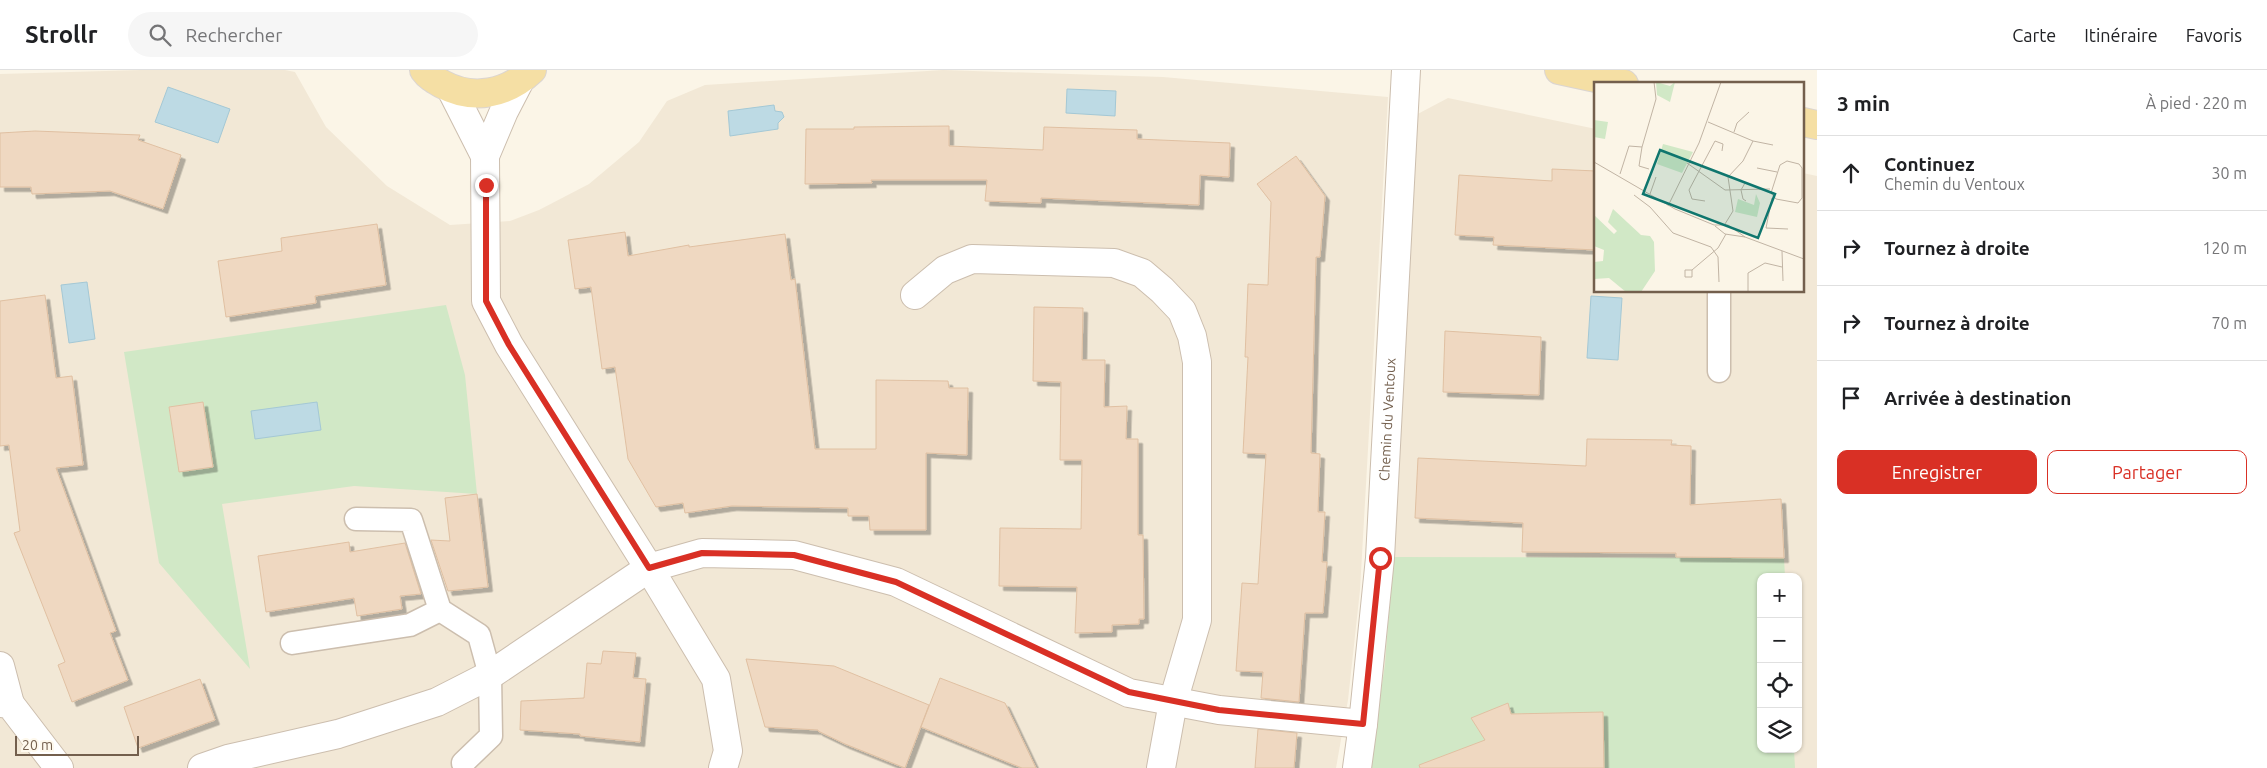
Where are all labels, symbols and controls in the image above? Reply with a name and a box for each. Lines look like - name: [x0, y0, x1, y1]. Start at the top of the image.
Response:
- search box: [128, 12, 478, 57]
- text: Strollr: [25, 21, 98, 48]
- icon: search: [146, 21, 174, 49]
- text: Rechercher: [186, 24, 283, 46]
- text: Carte: [2012, 25, 2056, 45]
- text: Itinéraire: [2084, 25, 2158, 45]
- text: Favoris: [2186, 25, 2242, 45]
- inset map: [1594, 82, 1804, 292]
- text: 3 min: [1837, 91, 1890, 115]
- text: À pied · 220 m: [2146, 94, 2247, 112]
- text: Continuez: [1884, 153, 1974, 175]
- icon: ahead: [1837, 159, 1865, 187]
- text: 30 m: [2211, 164, 2247, 182]
- route end: [475, 174, 498, 197]
- text: Chemin du Ventoux: [1884, 175, 2025, 193]
- icon: right: [1837, 234, 1865, 262]
- text: Tournez à droite: [1884, 237, 2030, 259]
- text: 120 m: [2202, 239, 2247, 257]
- icon: right: [1837, 309, 1865, 337]
- text: Tournez à droite: [1884, 312, 2030, 334]
- text: 70 m: [2211, 314, 2247, 332]
- street label: Chemin du Ventoux: [1376, 357, 1399, 481]
- icon: arrive: [1837, 384, 1865, 412]
- text: Arrivée à destination: [1884, 387, 2071, 409]
- button: Enregistrer: [1837, 450, 2037, 494]
- button: Partager: [2047, 450, 2247, 494]
- route start: [1369, 547, 1392, 570]
- map controls: [1757, 573, 1802, 753]
- button: +: [1757, 573, 1802, 618]
- button: −: [1757, 618, 1802, 663]
- button: locate: [1757, 663, 1802, 708]
- button: layers: [1757, 708, 1802, 753]
- scale bar: [15, 733, 139, 756]
- text: 20 m: [22, 737, 53, 753]

